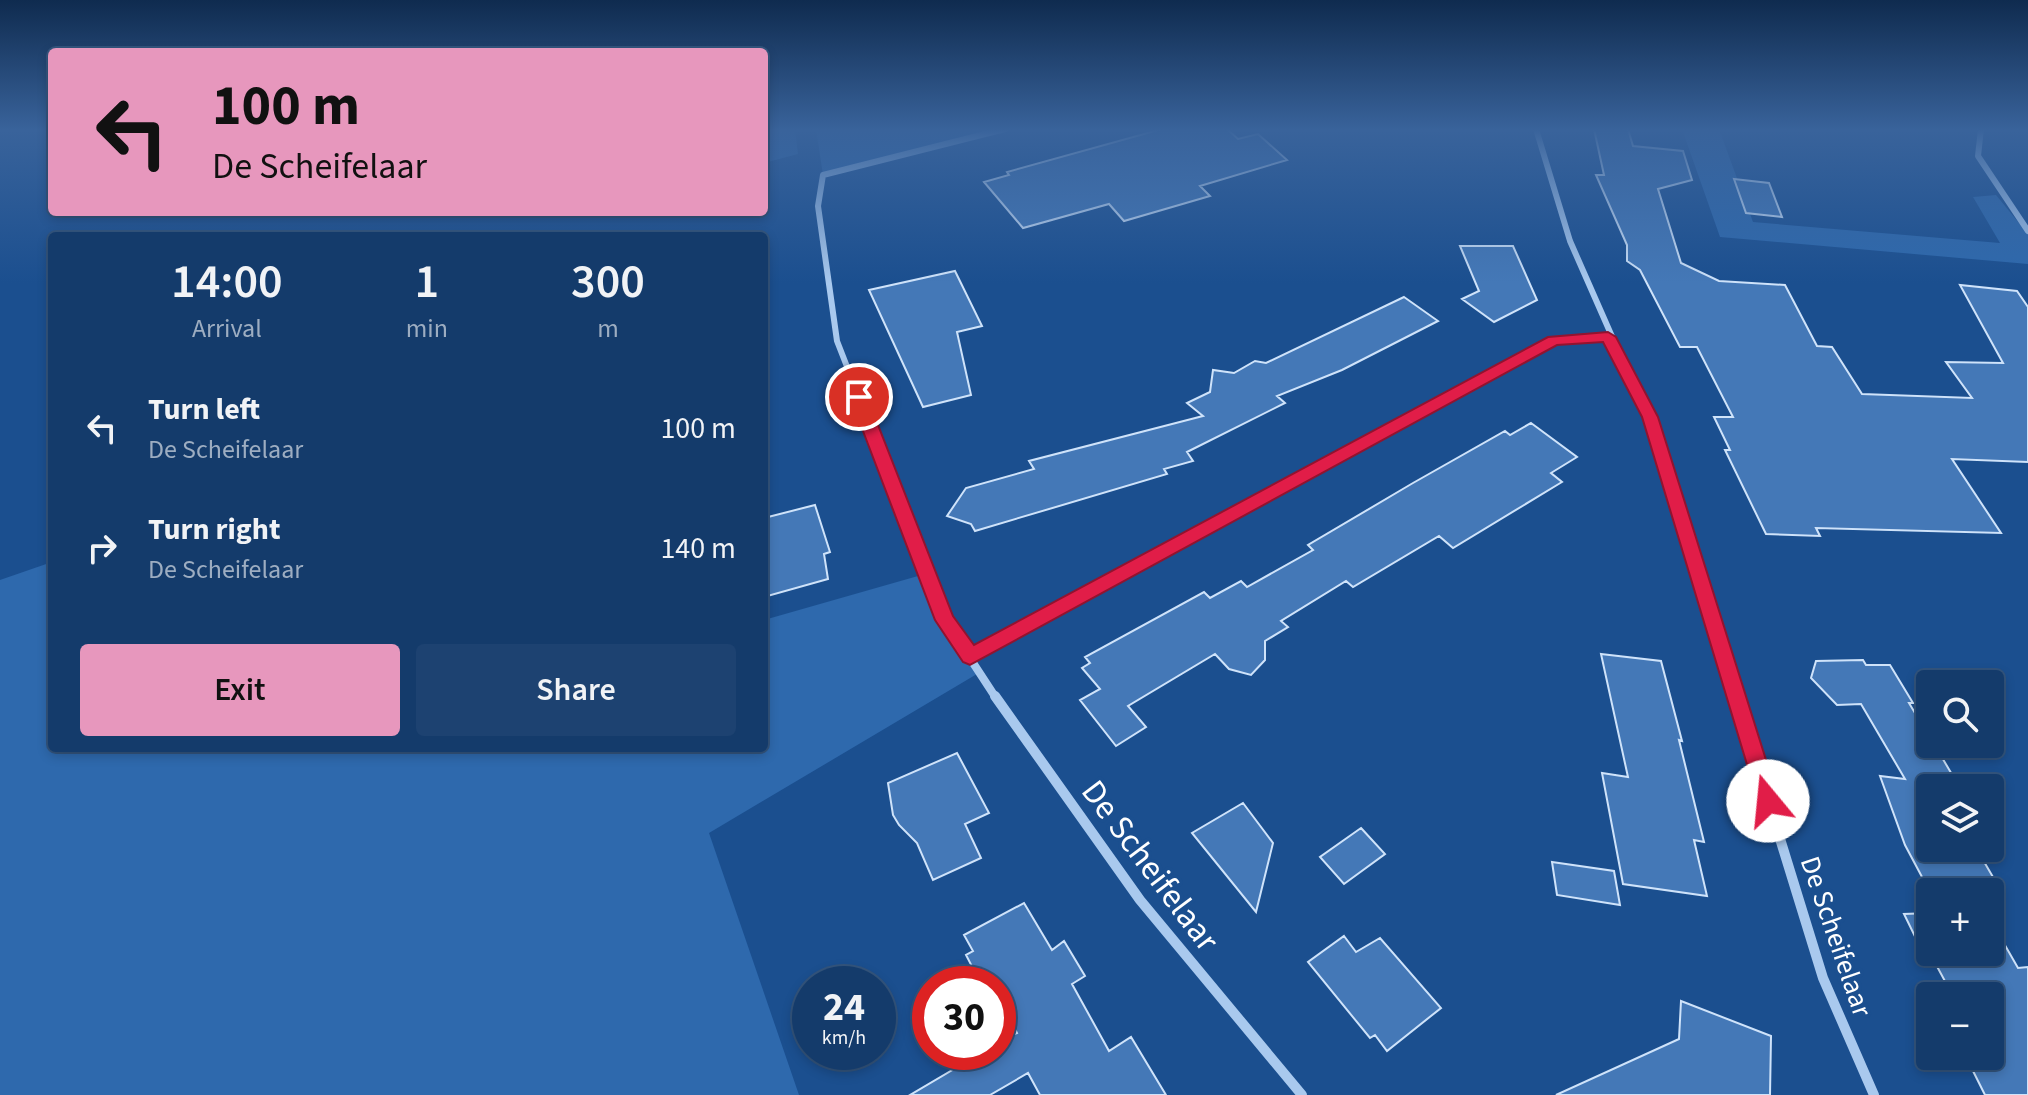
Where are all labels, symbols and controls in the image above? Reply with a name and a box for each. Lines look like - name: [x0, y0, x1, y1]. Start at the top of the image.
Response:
- text: 100 m: [212, 67, 360, 146]
- icon: left: [80, 80, 184, 184]
- text: De Scheifelaar: [212, 141, 427, 192]
- text: 14:00: [171, 248, 283, 316]
- text: 1: [415, 248, 439, 316]
- text: 300: [571, 248, 645, 316]
- text: Arrival: [192, 310, 262, 347]
- text: min: [406, 310, 448, 347]
- text: m: [597, 310, 619, 347]
- pin: [825, 363, 893, 431]
- icon: arrive: [837, 375, 881, 419]
- text: Turn left: [148, 388, 260, 431]
- icon: left: [80, 406, 124, 450]
- text: 100 m: [660, 407, 736, 450]
- text: De Scheifelaar: [148, 431, 303, 468]
- text: Turn right: [148, 508, 280, 551]
- icon: right: [80, 526, 124, 570]
- text: 140 m: [660, 527, 736, 570]
- text: De Scheifelaar: [148, 551, 303, 588]
- button: Exit: [80, 644, 400, 736]
- button: Share: [416, 644, 736, 736]
- map controls: [1916, 670, 2004, 1070]
- button: search: [1916, 670, 2004, 758]
- position arrow: [1726, 759, 1810, 843]
- street label: De Scheifelaar: [1069, 770, 1231, 962]
- button: layers: [1916, 774, 2004, 862]
- street label: De Scheifelaar: [1790, 851, 1882, 1022]
- button: +: [1916, 878, 2004, 966]
- speed limit sign: 30: [912, 966, 1016, 1070]
- text: 24: [823, 979, 865, 1036]
- button: −: [1916, 982, 2004, 1070]
- text: km/h: [822, 1024, 866, 1052]

